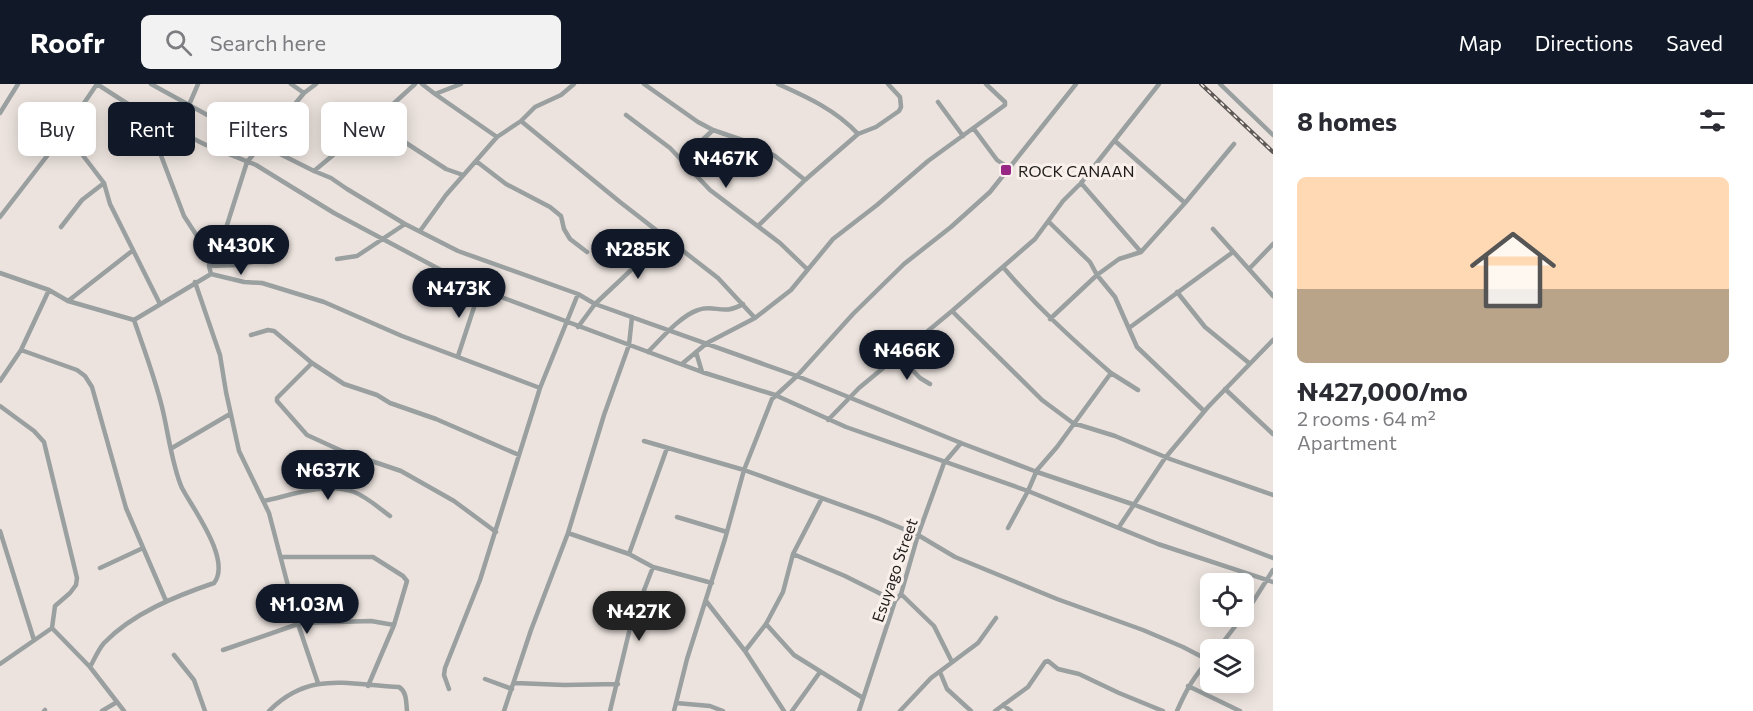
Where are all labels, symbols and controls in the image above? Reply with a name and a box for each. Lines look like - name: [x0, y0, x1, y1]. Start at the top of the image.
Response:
- search box: [141, 15, 561, 69]
- text: Roofr: [30, 25, 105, 59]
- icon: search: [162, 26, 195, 59]
- text: Search here: [210, 29, 326, 56]
- text: Map: [1459, 30, 1502, 55]
- text: Directions: [1535, 30, 1633, 55]
- text: Saved: [1666, 30, 1723, 55]
- chip: Buy: [18, 102, 96, 156]
- chip: Rent: [108, 102, 195, 156]
- chip: Filters: [207, 102, 309, 156]
- chip: New: [321, 102, 407, 156]
- icon: filters: [1696, 104, 1729, 137]
- text: 8 homes: [1297, 105, 1397, 136]
- pin: ₦467K: [684, 138, 768, 189]
- text: ₦467K: [693, 145, 759, 169]
- place label: ROCK CANAAN: [1018, 161, 1135, 180]
- marker: ROCK CANAAN: [999, 163, 1013, 177]
- icon: home: [1459, 216, 1567, 324]
- pin: ₦430K: [199, 225, 283, 276]
- pin: ₦285K: [596, 229, 680, 280]
- text: ₦430K: [207, 232, 275, 256]
- text: ₦285K: [605, 236, 671, 260]
- pin: ₦473K: [417, 268, 501, 319]
- text: ₦473K: [426, 275, 492, 299]
- pin: ₦466K: [865, 330, 949, 381]
- text: ₦466K: [873, 337, 941, 361]
- text: ₦427,000/mo: [1297, 375, 1468, 406]
- text: 2 rooms · 64 m²: [1297, 406, 1436, 430]
- text: Apartment: [1297, 430, 1397, 454]
- pin: ₦637K: [286, 450, 370, 501]
- text: ₦637K: [295, 457, 361, 481]
- street label: Esuyago Street: [867, 515, 921, 624]
- map controls: [1200, 573, 1254, 693]
- button: locate: [1200, 573, 1254, 627]
- pin: ₦1.03M: [258, 584, 356, 635]
- text: ₦1.03M: [270, 591, 344, 615]
- pin: ₦427K: [597, 591, 681, 642]
- text: ₦427K: [607, 598, 671, 622]
- button: layers: [1200, 639, 1254, 693]

